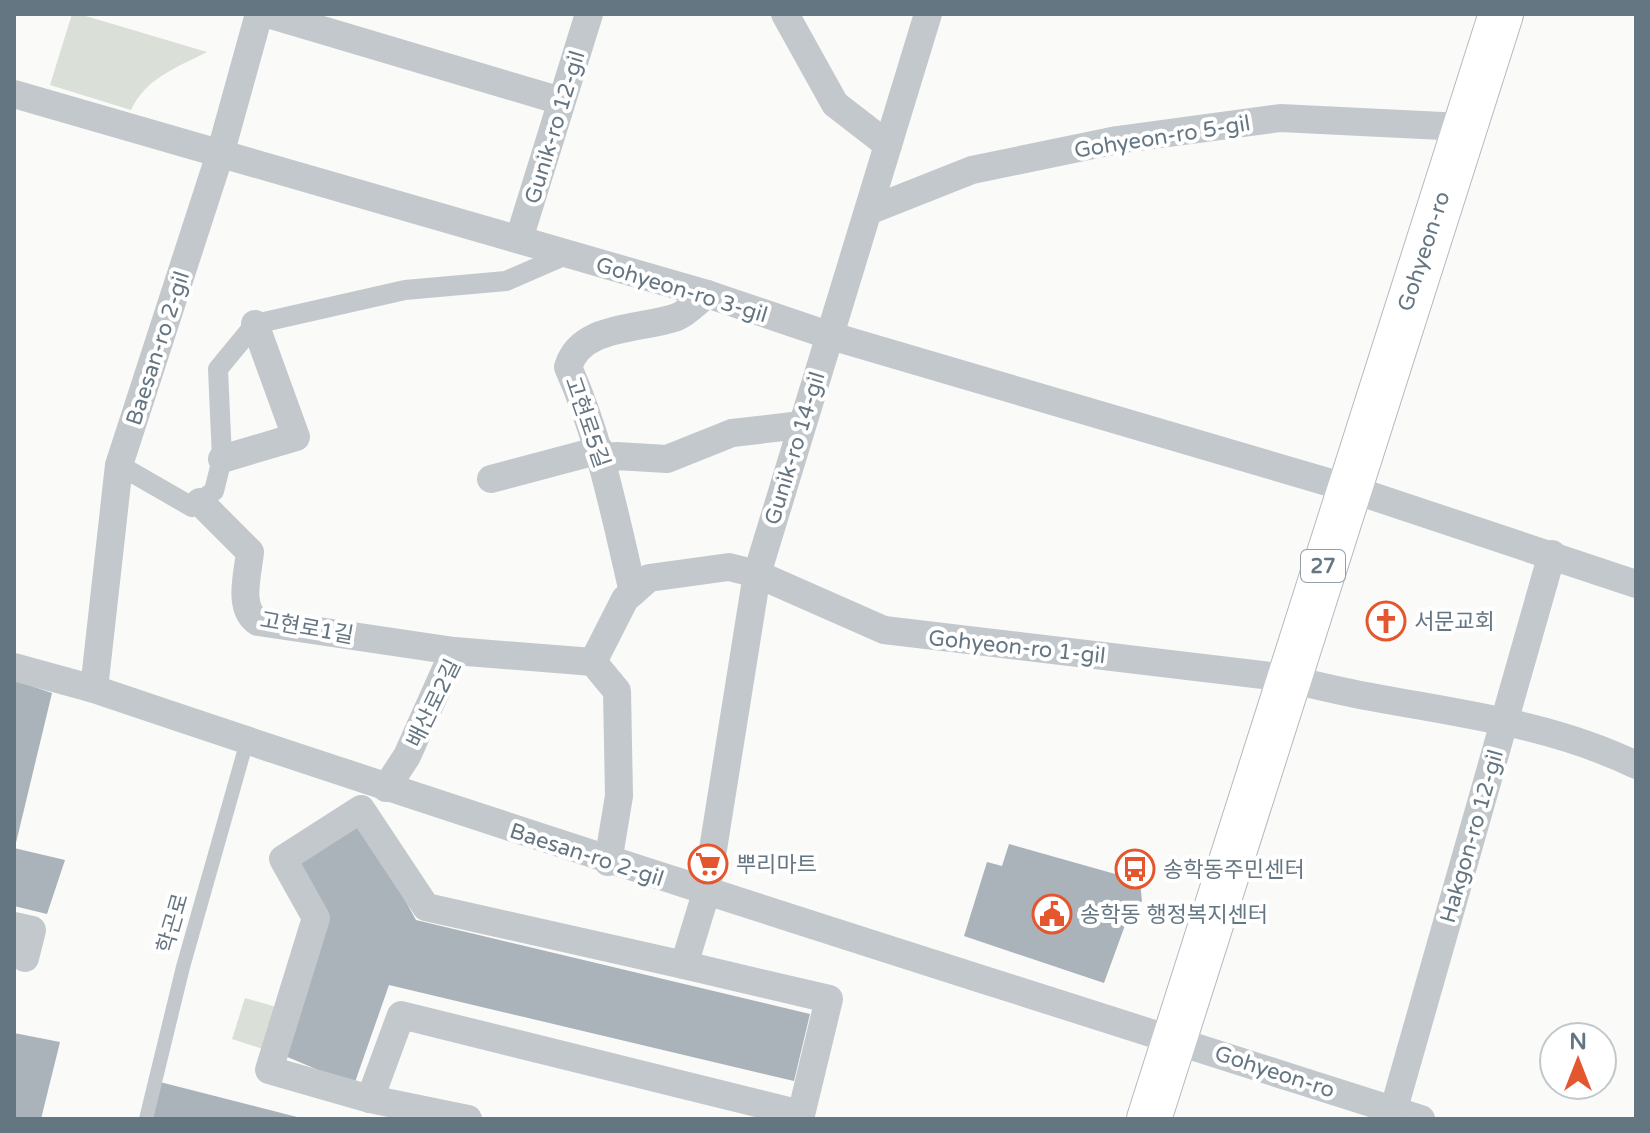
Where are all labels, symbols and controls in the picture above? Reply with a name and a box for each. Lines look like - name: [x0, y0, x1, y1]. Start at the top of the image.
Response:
- street label: Gunik-ro 12-gil: [519, 48, 591, 207]
- street label: Gohyeon-ro 5-gil: [1072, 110, 1252, 164]
- street label: Gohyeon-ro: [1392, 188, 1456, 315]
- street label: Gohyeon-ro 3-gil: [593, 252, 771, 328]
- street label: Baesan-ro 2-gil: [121, 268, 195, 428]
- street label: Gunik-ro 14-gil: [759, 369, 831, 528]
- street label: 고현로5길: [559, 373, 615, 471]
- road number: 27: [1301, 550, 1345, 582]
- church icon: 서문교회: [1365, 600, 1407, 642]
- street label: 고현로1길: [258, 607, 356, 649]
- place label: 서문교회: [1414, 609, 1495, 635]
- street label: Gohyeon-ro 1-gil: [927, 625, 1107, 669]
- street label: 배산로2길: [401, 655, 466, 752]
- street label: Hakgon-ro 12-gil: [1435, 747, 1509, 926]
- street label: Baesan-ro 2-gil: [507, 818, 667, 892]
- supermarket icon: 뿌리마트: [687, 843, 729, 885]
- bus stop icon: 송학동주민센터: [1114, 848, 1156, 890]
- place label: 뿌리마트: [736, 852, 817, 878]
- place label: 송학동주민센터: [1163, 857, 1305, 883]
- street label: 학곤로: [152, 891, 194, 956]
- public building icon: 송학동 행정복지센터: [1031, 893, 1073, 935]
- place label: 송학동 행정복지센터: [1080, 902, 1268, 928]
- north arrow: [1538, 1021, 1618, 1101]
- text: N: [1569, 1029, 1587, 1055]
- street label: Gohyeon-ro: [1211, 1040, 1338, 1104]

